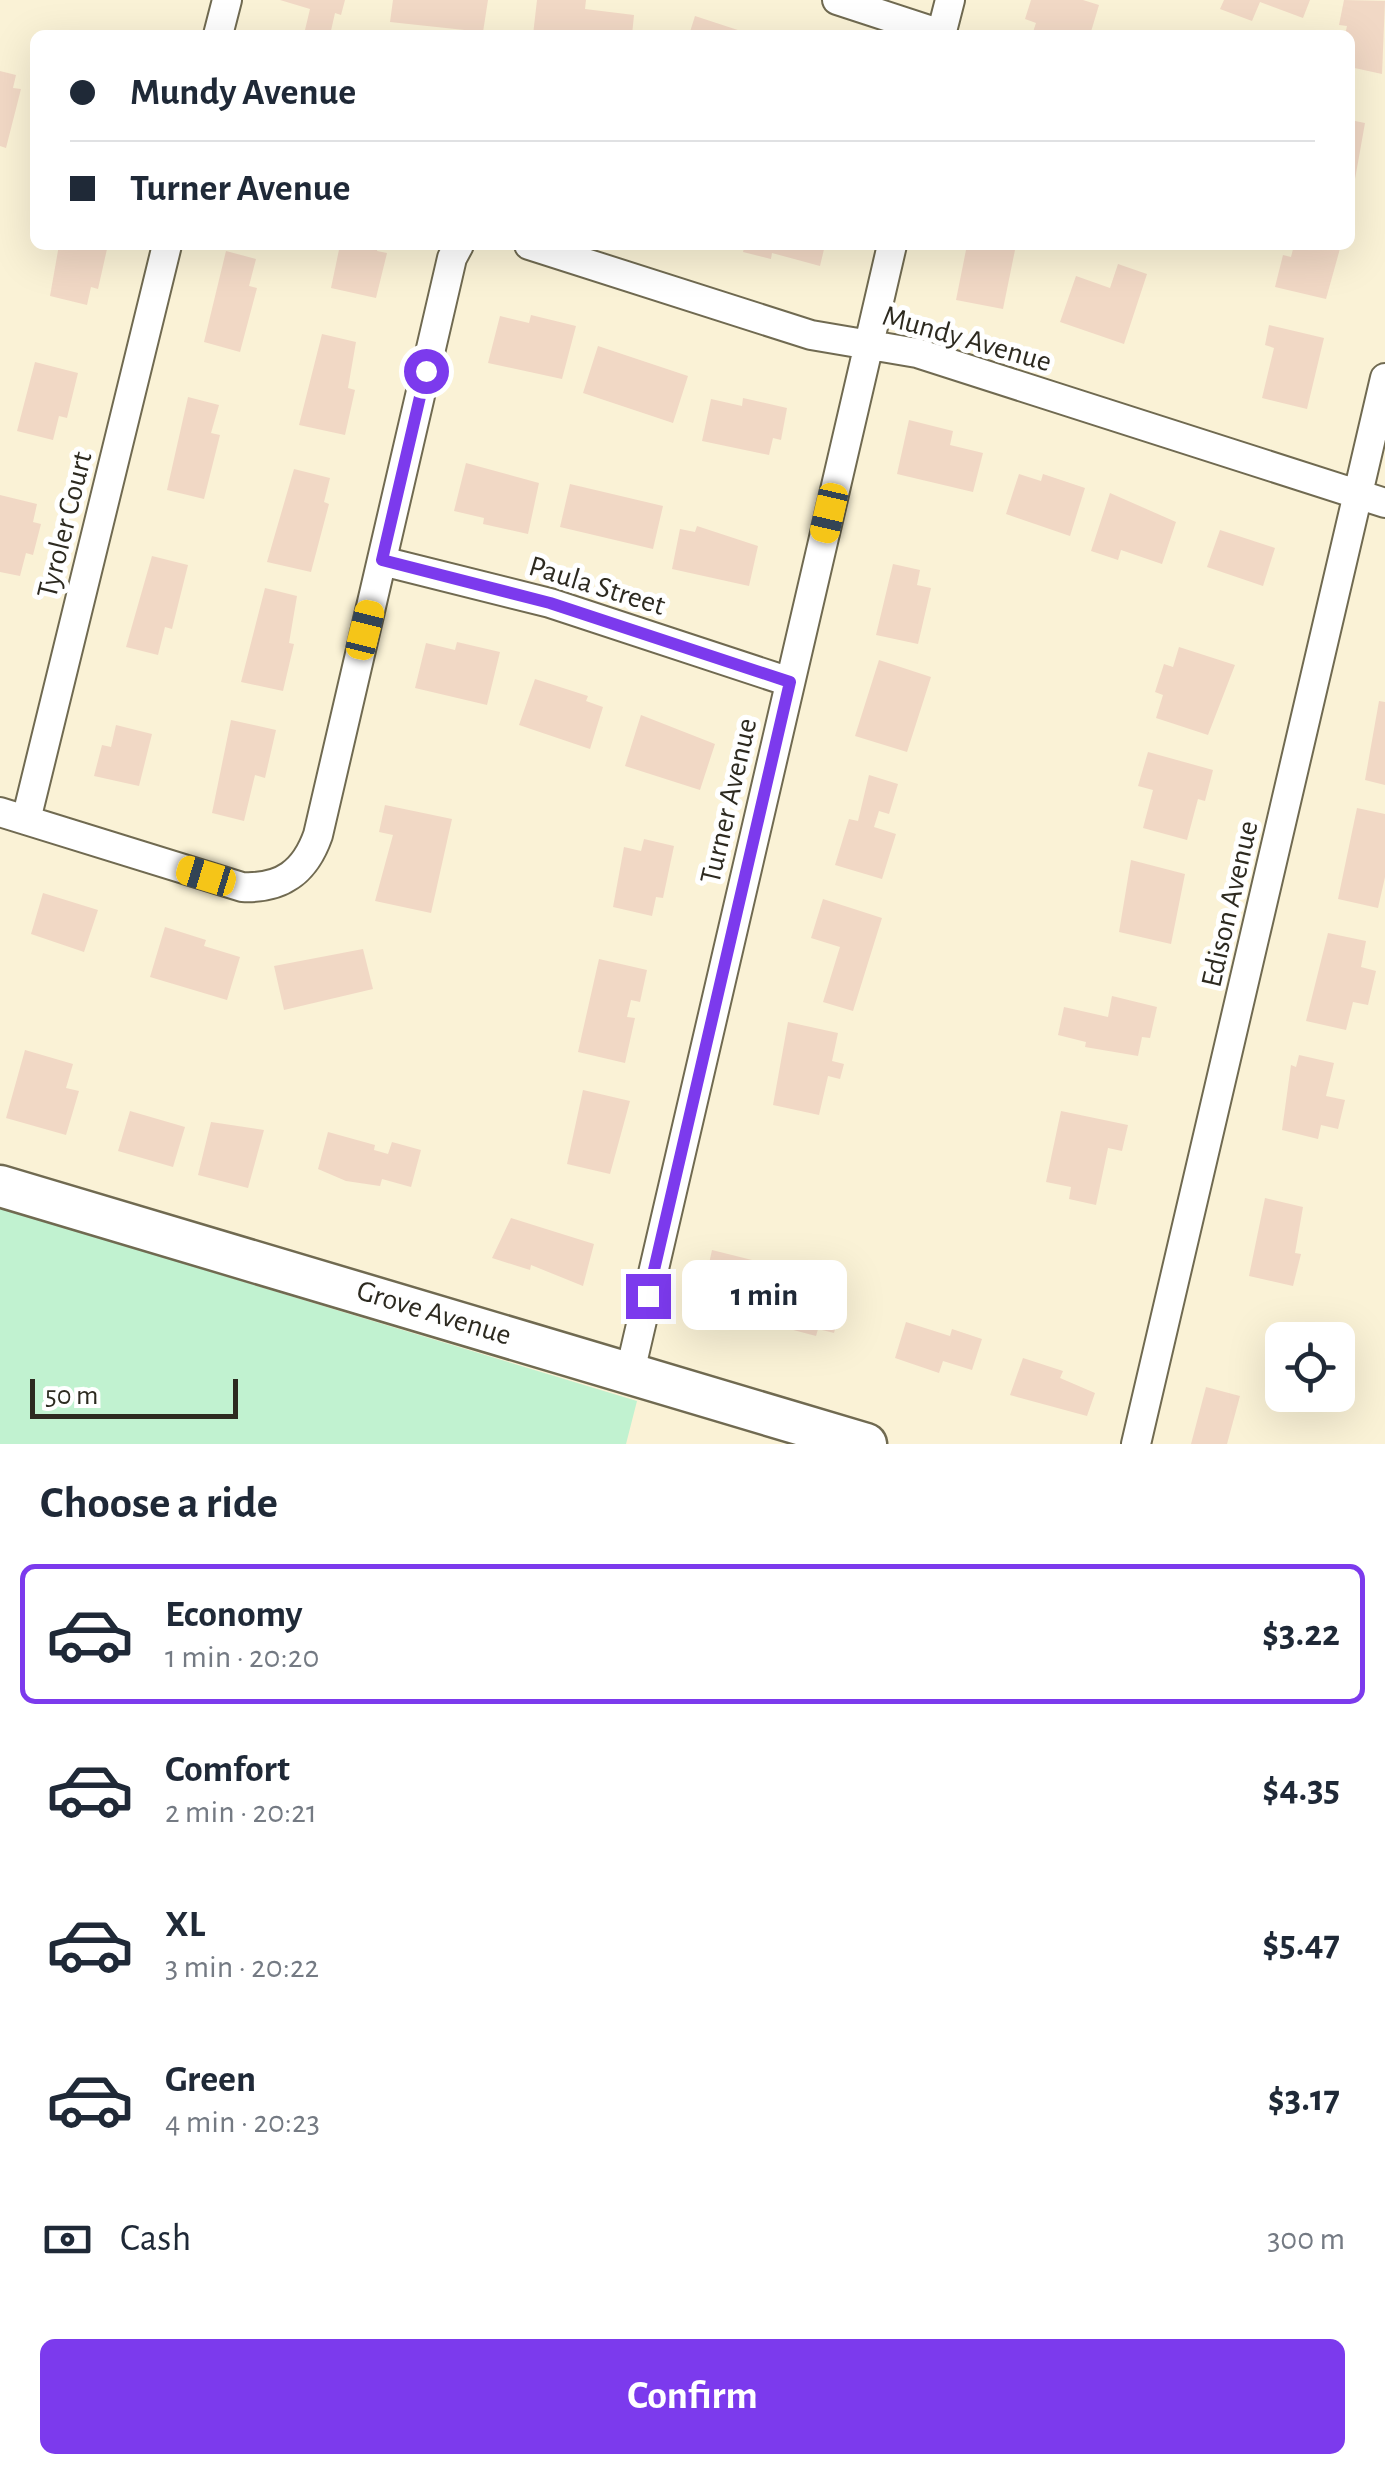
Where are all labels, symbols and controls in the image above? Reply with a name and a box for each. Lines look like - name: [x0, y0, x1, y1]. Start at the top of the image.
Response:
- text: Mundy Avenue: [130, 74, 356, 112]
- text: Turner Avenue: [130, 170, 351, 208]
- street label: Mundy Avenue: [879, 301, 1055, 377]
- route start: [404, 349, 449, 394]
- street label: Tyroler Court: [32, 448, 98, 601]
- car: [808, 480, 850, 546]
- street label: Paula Street: [525, 551, 669, 621]
- car: [343, 597, 387, 663]
- street label: Turner Avenue: [695, 715, 763, 887]
- street label: Edison Avenue: [1196, 818, 1264, 990]
- car: [173, 853, 239, 899]
- callout: 1 min: [683, 1261, 848, 1331]
- route end: [626, 1274, 671, 1319]
- street label: Grove Avenue: [353, 1275, 515, 1351]
- text: 1 min: [731, 1279, 798, 1311]
- map controls: [1265, 1322, 1355, 1412]
- button: locate: [1265, 1322, 1355, 1412]
- scale bar: [30, 1374, 238, 1418]
- text: 50 m: [45, 1382, 99, 1410]
- text: Choose a ride: [40, 1481, 278, 1526]
- icon: car: [45, 1589, 135, 1679]
- text: Economy: [165, 1596, 303, 1634]
- text: $3.22: [1262, 1615, 1340, 1653]
- text: 1 min · 20:20: [165, 1641, 319, 1673]
- icon: car: [45, 1744, 135, 1834]
- text: Comfort: [165, 1751, 290, 1789]
- text: $4.35: [1262, 1770, 1340, 1808]
- text: 2 min · 20:21: [165, 1796, 317, 1828]
- icon: car: [45, 1899, 135, 1989]
- text: XL: [165, 1906, 205, 1944]
- text: $5.47: [1262, 1925, 1340, 1963]
- text: 3 min · 20:22: [165, 1951, 319, 1983]
- icon: car: [45, 2054, 135, 2144]
- text: Green: [165, 2061, 256, 2099]
- text: $3.17: [1268, 2080, 1340, 2118]
- text: 4 min · 20:23: [165, 2106, 320, 2138]
- icon: cash: [40, 2212, 95, 2267]
- text: Cash: [120, 2220, 191, 2258]
- text: 300 m: [1267, 2223, 1345, 2255]
- button: Confirm: [40, 2339, 1345, 2454]

